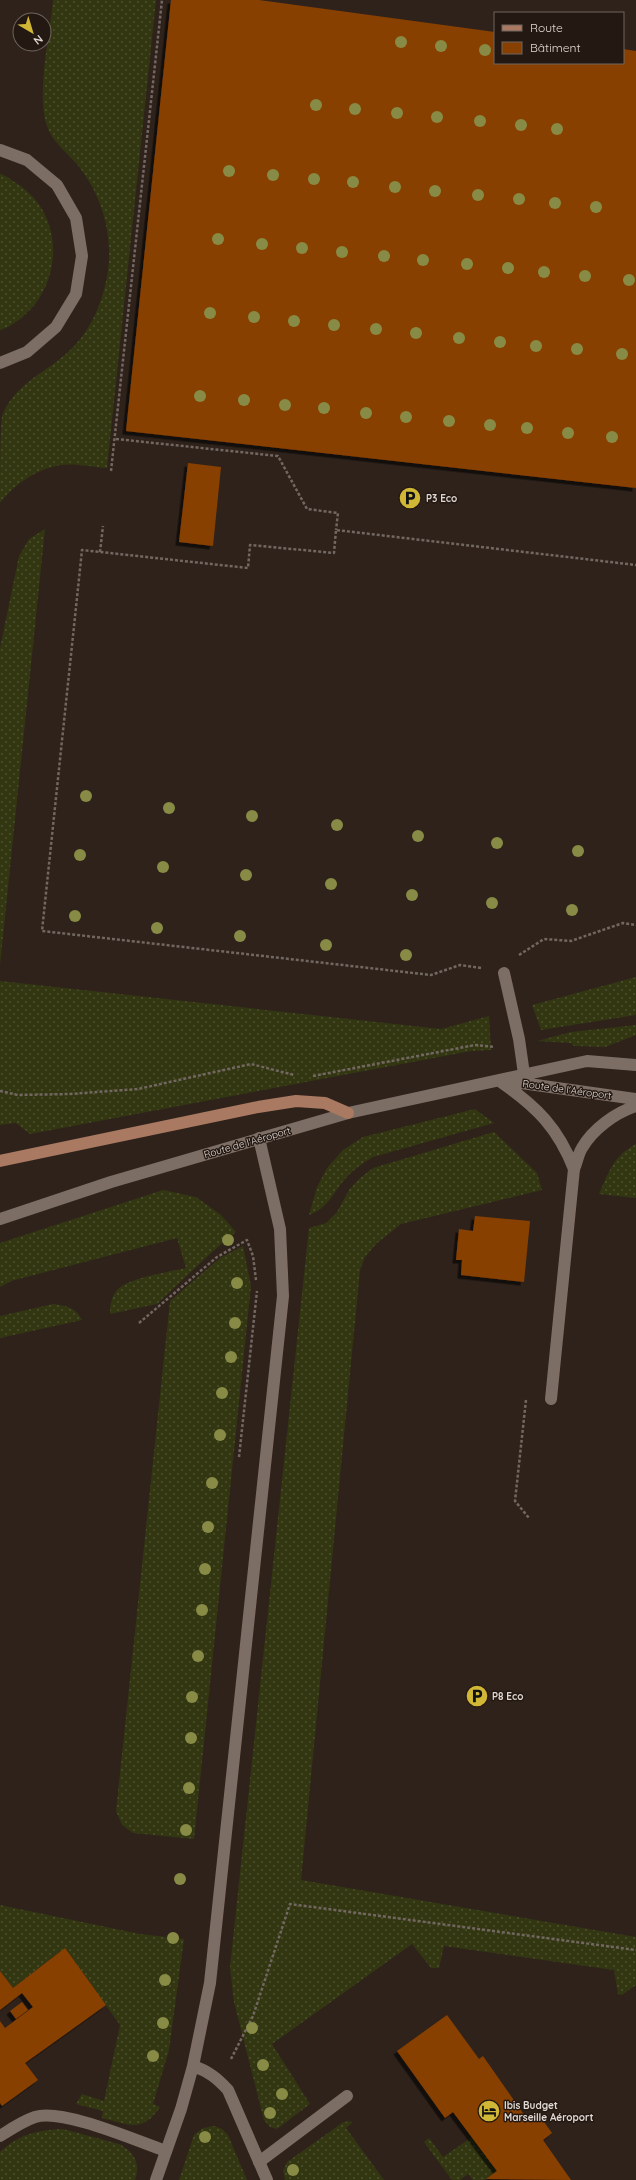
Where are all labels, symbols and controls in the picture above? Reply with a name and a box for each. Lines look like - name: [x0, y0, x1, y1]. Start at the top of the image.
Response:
- north arrow: [12, 12, 52, 52]
- legend: [494, 12, 624, 64]
- text: Route: [530, 20, 563, 35]
- text: N: [31, 32, 46, 48]
- text: Bâtiment: [530, 40, 580, 55]
- parking icon: P3 Eco: [397, 485, 423, 511]
- place label: P3 Eco: [426, 492, 457, 505]
- street label: Route de l'Aéroport: [522, 1077, 613, 1102]
- street label: Route de l'Aéroport: [202, 1124, 293, 1161]
- parking icon: P8 Eco: [464, 1683, 490, 1709]
- place label: P8 Eco: [492, 1690, 523, 1703]
- hotel icon: Ibis Budget Marseille Aéroport: [476, 2098, 502, 2124]
- place label: Ibis Budget Marseille Aéroport: [504, 2099, 594, 2124]

